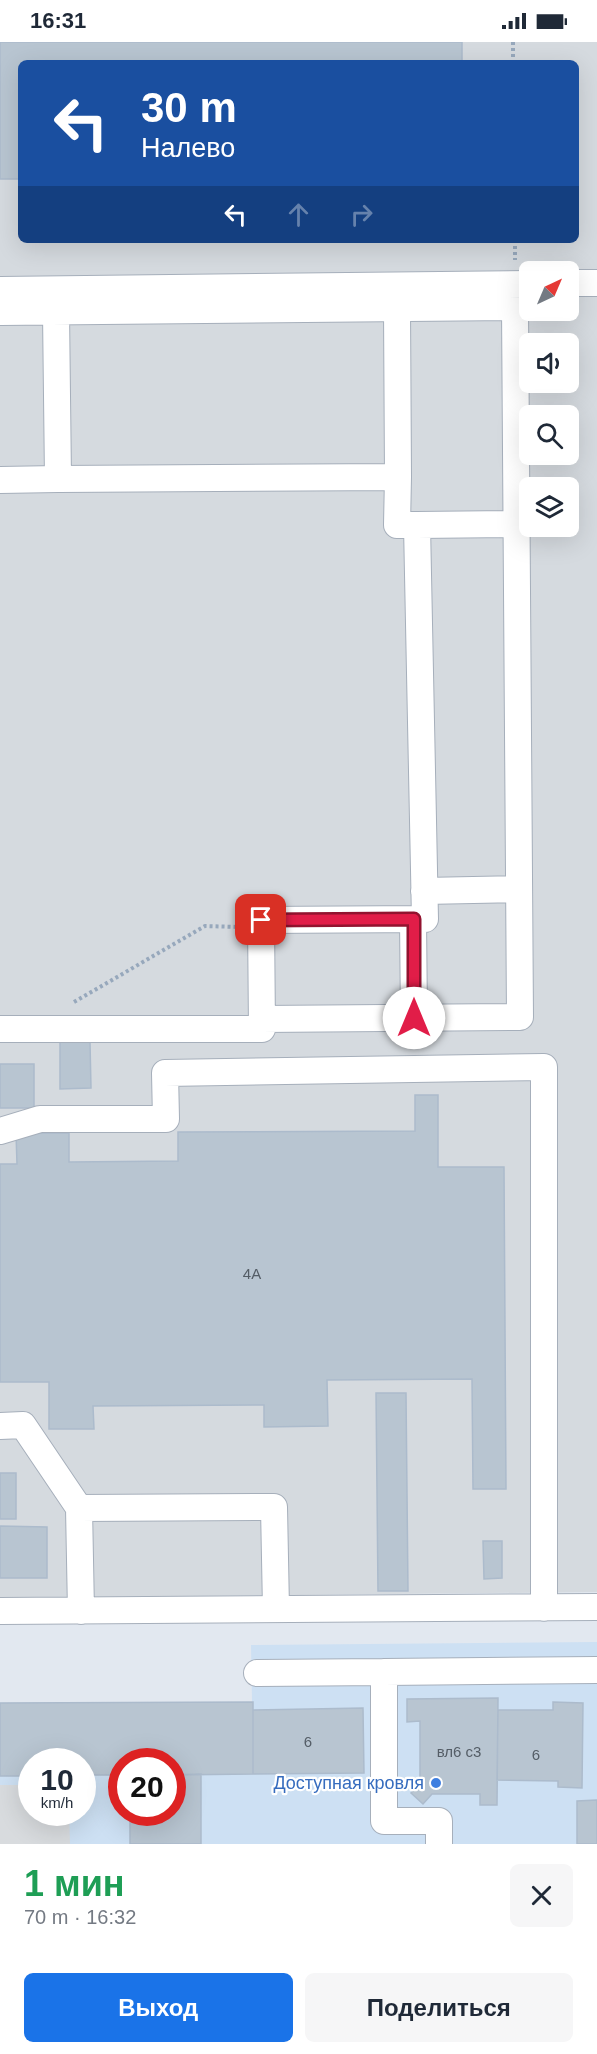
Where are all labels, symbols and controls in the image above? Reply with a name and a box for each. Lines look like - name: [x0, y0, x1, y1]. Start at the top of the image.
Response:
- text: 16:31: [30, 8, 86, 33]
- icon: left: [42, 84, 120, 162]
- text: 30 m: [141, 84, 237, 131]
- text: Налево: [141, 133, 235, 163]
- icon: left: [219, 198, 252, 231]
- icon: ahead: [282, 198, 315, 231]
- icon: right: [345, 198, 378, 231]
- north arrow: [519, 261, 579, 321]
- map controls: [519, 261, 579, 537]
- button: sound: [519, 333, 579, 393]
- button: search: [519, 405, 579, 465]
- button: layers: [519, 477, 579, 537]
- pin: [235, 894, 286, 945]
- icon: arrive: [244, 903, 277, 936]
- position arrow: [382, 986, 446, 1050]
- house number: 4А: [243, 1265, 261, 1282]
- house number: 6: [304, 1733, 312, 1750]
- house number: вл6 с3: [437, 1743, 481, 1760]
- house number: 6: [532, 1746, 540, 1763]
- speed limit sign: 20: [108, 1748, 186, 1826]
- text: 10: [40, 1763, 74, 1796]
- place label: Доступная кровля: [273, 1773, 424, 1793]
- marker: Доступная кровля: [429, 1776, 443, 1790]
- text: km/h: [41, 1794, 73, 1811]
- text: 1 мин: [24, 1863, 125, 1904]
- button: close: [510, 1864, 573, 1927]
- text: 70 m · 16:32: [24, 1906, 136, 1928]
- button: Выход: [24, 1973, 293, 2042]
- button: Поделиться: [305, 1973, 573, 2042]

